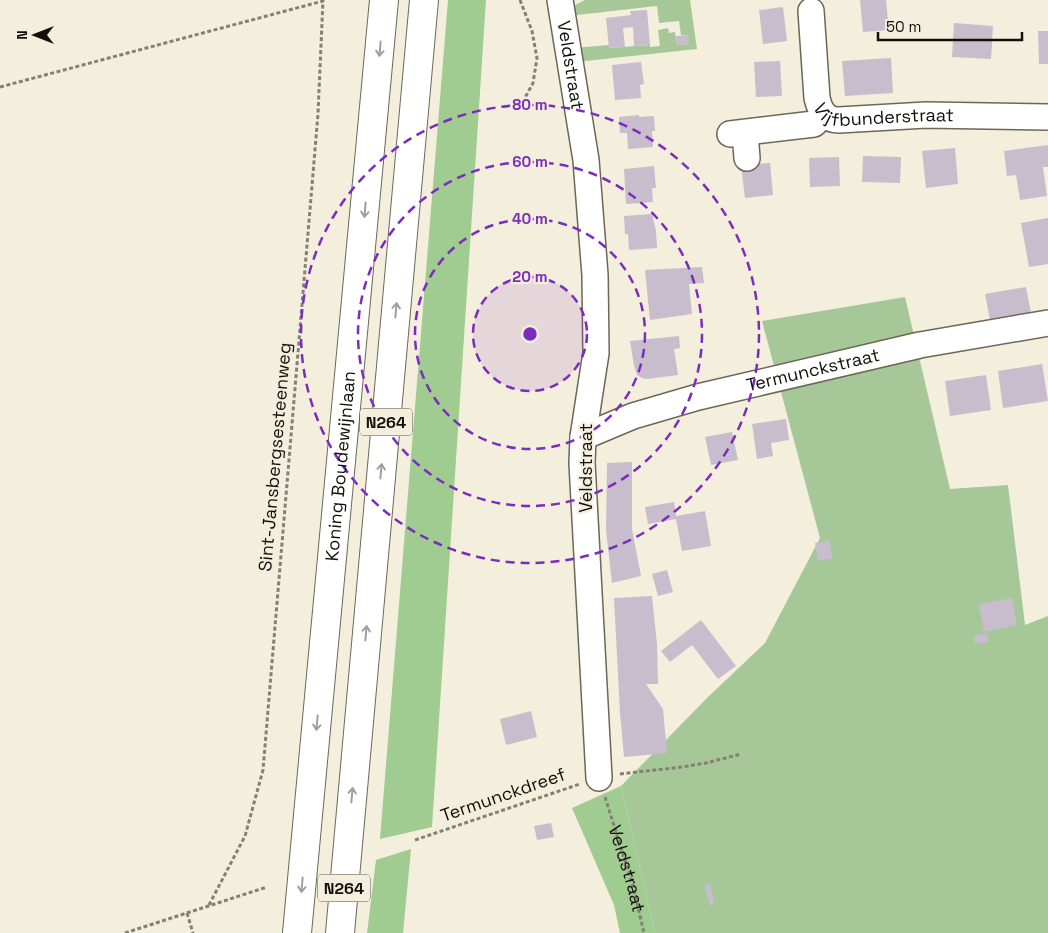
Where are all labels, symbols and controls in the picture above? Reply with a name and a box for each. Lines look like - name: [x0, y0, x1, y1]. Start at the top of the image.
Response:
- north arrow: [10, 10, 60, 60]
- scale bar: [878, 10, 1022, 42]
- text: 50 m: [886, 17, 921, 36]
- street label: Veldstraat: [553, 19, 590, 111]
- text: N: [13, 30, 31, 40]
- one-way arrow: [375, 40, 385, 56]
- text: 80 m: [512, 95, 548, 114]
- street label: Vijfbunderstraat: [809, 99, 954, 131]
- text: 60 m: [512, 152, 548, 171]
- one-way arrow: [360, 202, 370, 218]
- text: 40 m: [512, 209, 548, 228]
- text: 20 m: [512, 267, 548, 286]
- one-way arrow: [391, 302, 401, 318]
- centre of rings: [521, 325, 539, 343]
- street label: Sint-Jansbergsesteenweg: [253, 341, 296, 572]
- street label: Termunckstraat: [744, 343, 882, 396]
- street label: Koning Boudewijnlaan: [320, 370, 360, 562]
- road number: N264: [360, 408, 412, 436]
- street label: Veldstraat: [574, 423, 597, 513]
- one-way arrow: [376, 464, 386, 480]
- one-way arrow: [362, 625, 371, 641]
- one-way arrow: [312, 715, 322, 731]
- street label: Termunckdreef: [437, 762, 568, 827]
- one-way arrow: [347, 787, 357, 803]
- street label: Veldstraat: [604, 822, 651, 914]
- road number: N264: [318, 874, 370, 901]
- one-way arrow: [297, 877, 307, 893]

